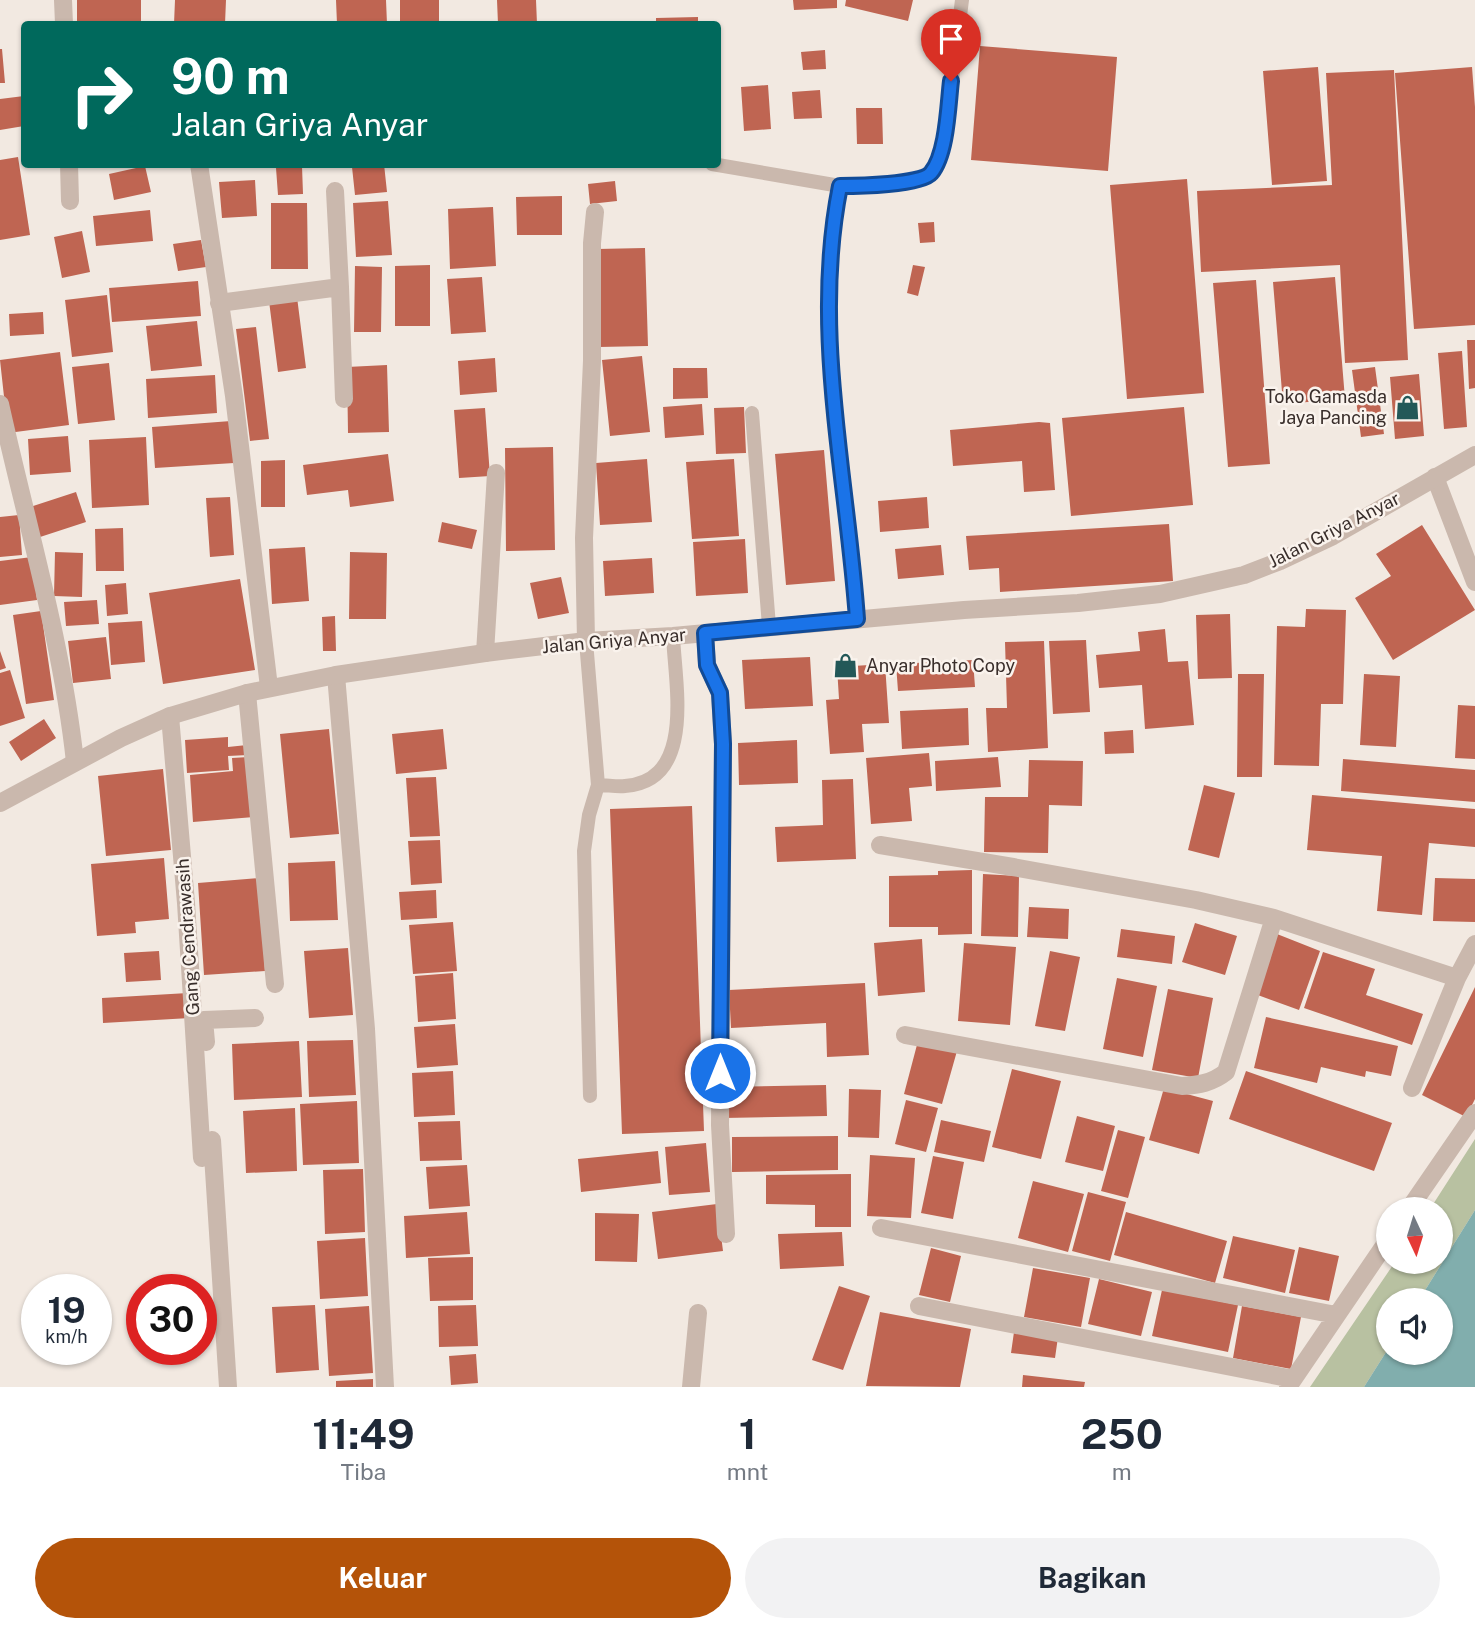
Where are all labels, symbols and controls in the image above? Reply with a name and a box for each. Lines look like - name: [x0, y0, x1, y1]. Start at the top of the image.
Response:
- pin: [921, 9, 981, 81]
- icon: arrive: [932, 20, 970, 58]
- text: 90 m: [171, 47, 290, 105]
- icon: right: [56, 49, 147, 140]
- text: Jalan Griya Anyar: [171, 106, 428, 143]
- place label: Toko Gamasda Jaya Pancing: [1265, 386, 1387, 428]
- shop icon: Toko Gamasda Jaya Pancing: [1393, 393, 1421, 421]
- street label: Jalan Griya Anyar: [1265, 487, 1403, 572]
- street label: Jalan Griya Anyar: [541, 624, 687, 657]
- shop icon: Anyar Photo Copy: [832, 652, 860, 680]
- place label: Anyar Photo Copy: [866, 655, 1016, 676]
- street label: Gang Cendrawasih: [172, 858, 203, 1016]
- position arrow: [683, 1036, 757, 1110]
- north arrow: [1376, 1197, 1452, 1274]
- map controls: [1376, 1197, 1453, 1365]
- speed limit sign: 30: [126, 1274, 217, 1365]
- button: sound: [1376, 1288, 1453, 1365]
- text: 19: [47, 1290, 86, 1331]
- text: km/h: [45, 1326, 88, 1347]
- text: 11:49: [312, 1409, 415, 1458]
- text: 1: [739, 1409, 757, 1458]
- text: 250: [1081, 1409, 1163, 1458]
- text: Tiba: [341, 1458, 386, 1485]
- text: mnt: [727, 1458, 768, 1485]
- text: m: [1112, 1458, 1132, 1485]
- button: Keluar: [35, 1538, 731, 1618]
- button: Bagikan: [745, 1538, 1440, 1618]

